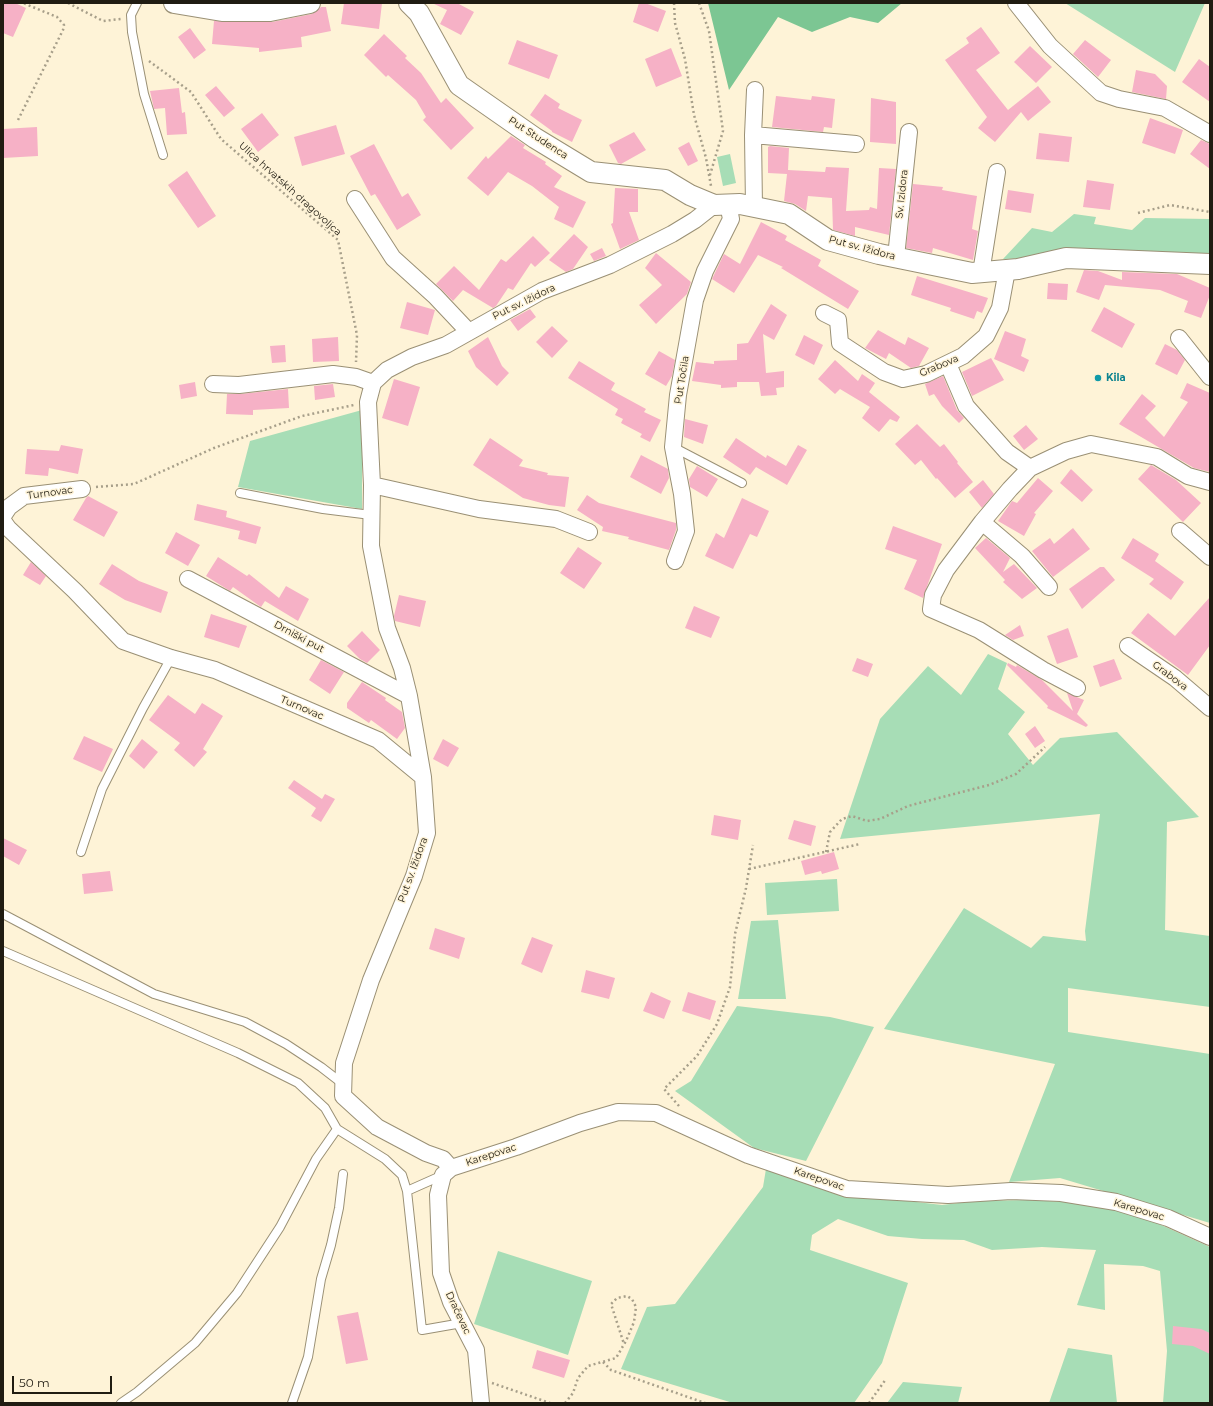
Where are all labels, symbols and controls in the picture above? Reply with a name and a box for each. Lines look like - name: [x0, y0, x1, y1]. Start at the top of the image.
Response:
- street label: Put Studenca: [506, 114, 570, 162]
- street label: Ulica hrvatskih dragovoljca: [236, 140, 344, 238]
- street label: Sv. Izidora: [893, 169, 911, 219]
- street label: Put sv. Ižidora: [827, 233, 897, 263]
- street label: Put sv. Ižidora: [491, 282, 557, 322]
- street label: Grabova: [918, 352, 960, 380]
- street label: Put Točila: [672, 355, 692, 405]
- place label: Kila: [1106, 372, 1126, 384]
- marker: Kila: [1093, 373, 1103, 383]
- street label: Turnovac: [26, 484, 74, 502]
- street label: Drniški put: [272, 619, 326, 655]
- street label: Grabova: [1150, 659, 1190, 693]
- street label: Turnovac: [279, 694, 325, 722]
- street label: Put sv. Ižidora: [396, 836, 430, 904]
- street label: Karepovac: [464, 1141, 518, 1169]
- street label: Karepovac: [792, 1165, 846, 1193]
- street label: Karepovac: [1112, 1197, 1166, 1223]
- street label: Dračevac: [443, 1290, 473, 1336]
- scale bar: [14, 1368, 114, 1394]
- text: 50 m: [19, 1375, 50, 1390]

